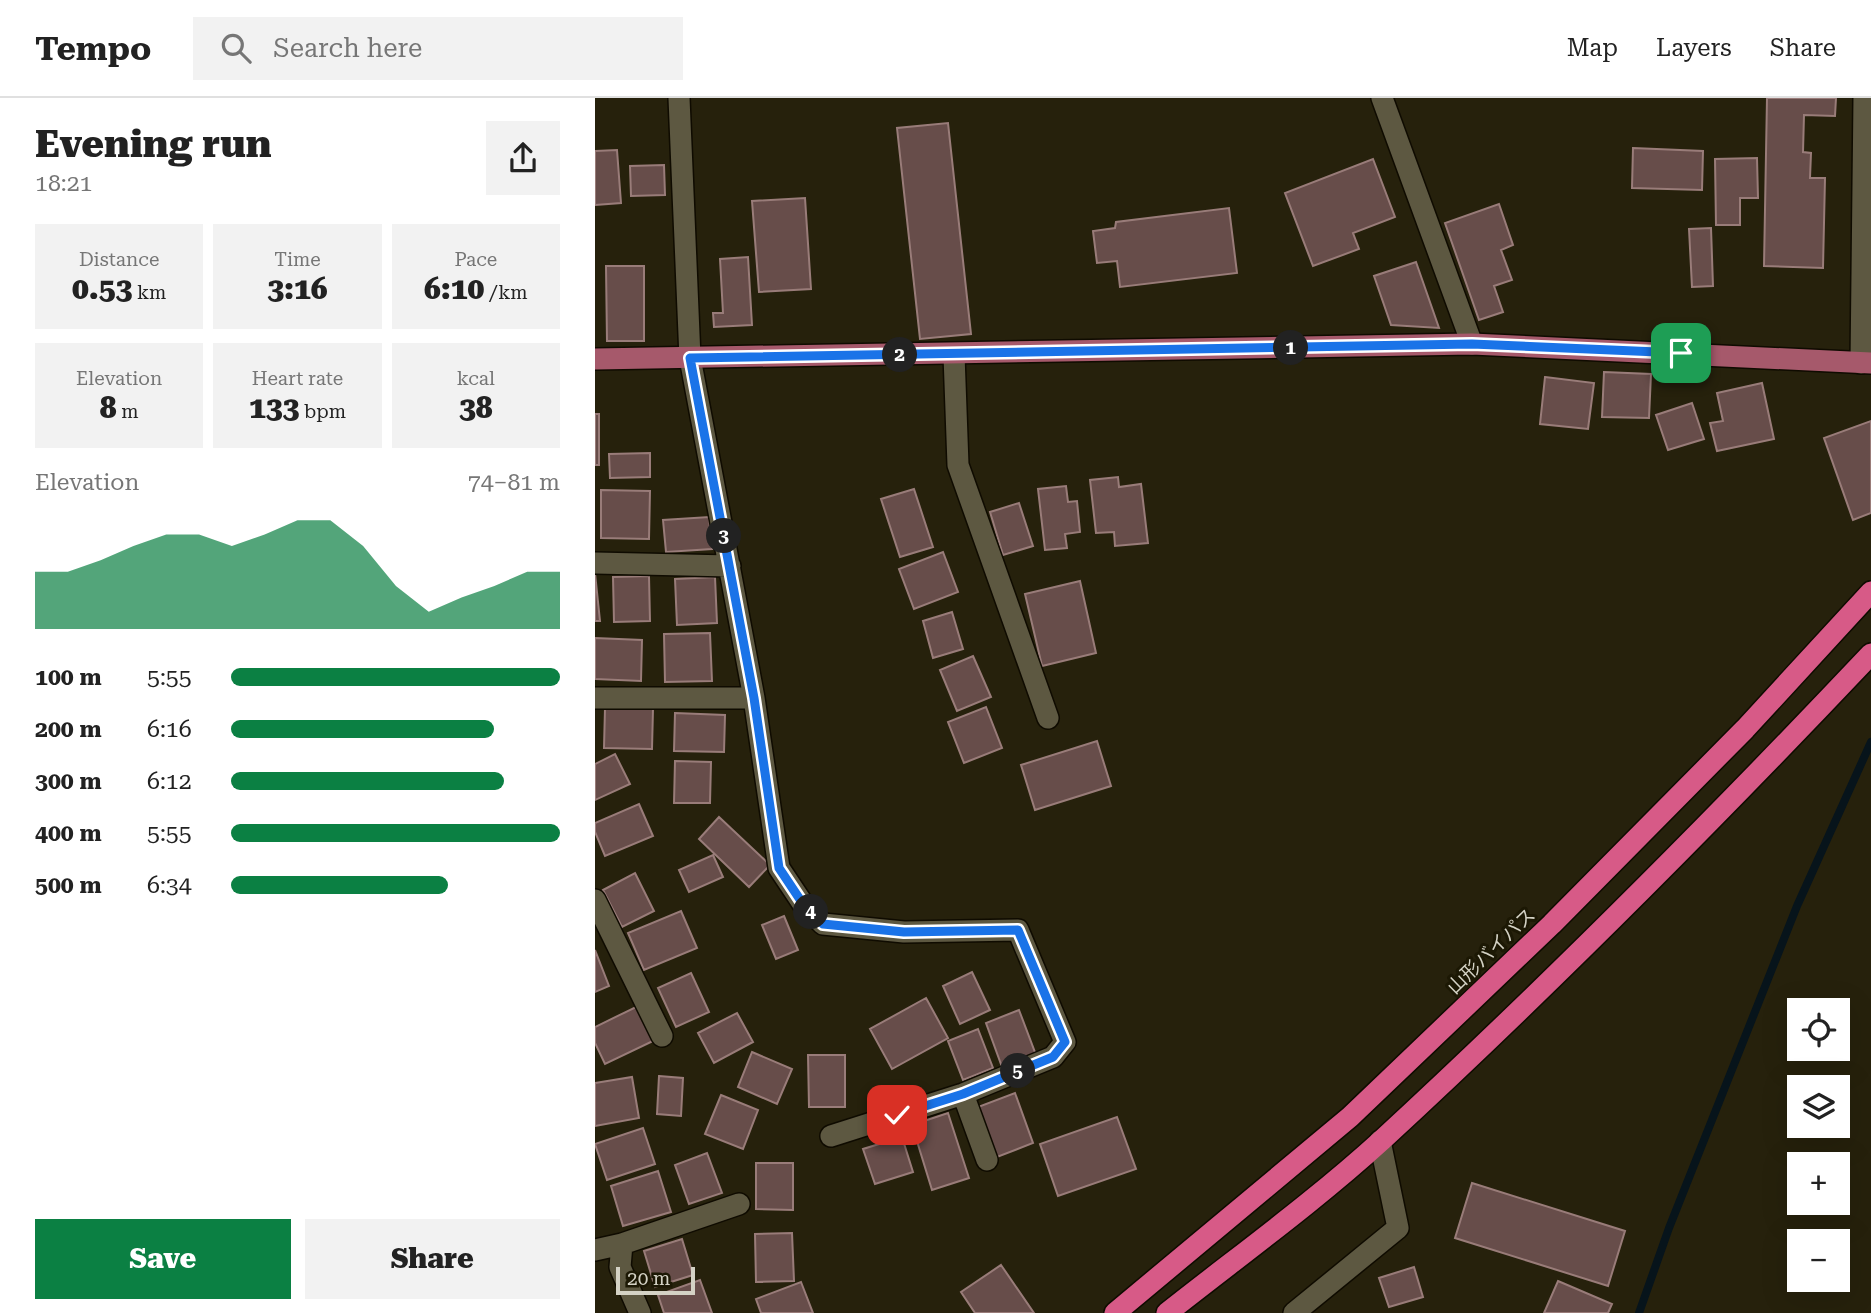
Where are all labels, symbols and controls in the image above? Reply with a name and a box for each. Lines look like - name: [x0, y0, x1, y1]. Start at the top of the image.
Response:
- search box: [193, 17, 683, 80]
- text: Tempo: [35, 29, 151, 68]
- icon: search: [217, 29, 255, 67]
- text: Search here: [273, 33, 422, 63]
- text: Map: [1567, 34, 1618, 62]
- text: Layers: [1656, 34, 1732, 62]
- text: Share: [1770, 34, 1836, 62]
- button: share: [486, 121, 560, 195]
- text: Evening run: [35, 122, 271, 166]
- text: 18:21: [35, 170, 92, 197]
- text: Distance: [79, 248, 159, 271]
- text: Time: [274, 248, 321, 271]
- text: Pace: [454, 248, 497, 271]
- text: 0.53: [72, 271, 132, 306]
- text: 3:16: [267, 271, 328, 306]
- text: 6:10: [424, 271, 484, 306]
- text: km: [132, 281, 166, 304]
- text: /km: [484, 281, 528, 304]
- pin: [1651, 323, 1711, 383]
- pin: 1: [1273, 330, 1309, 366]
- icon: arrive: [1662, 334, 1700, 372]
- text: 1: [1285, 336, 1296, 359]
- pin: 2: [883, 338, 917, 372]
- text: 2: [894, 343, 905, 366]
- text: Elevation: [76, 367, 162, 390]
- text: Heart rate: [252, 367, 343, 390]
- text: kcal: [457, 367, 495, 390]
- text: 8: [100, 390, 117, 425]
- text: 133: [249, 390, 299, 425]
- text: 38: [459, 390, 493, 425]
- text: m: [117, 400, 139, 423]
- text: bpm: [299, 400, 346, 423]
- text: Elevation: [35, 469, 139, 496]
- text: 74–81 m: [468, 469, 560, 496]
- pin: 3: [706, 518, 741, 554]
- text: 3: [718, 524, 729, 547]
- text: 100 m: [35, 664, 102, 691]
- text: 5:55: [147, 664, 192, 691]
- text: 200 m: [35, 716, 102, 743]
- text: 6:16: [147, 716, 192, 743]
- text: 300 m: [35, 768, 102, 795]
- text: 6:12: [147, 768, 192, 795]
- text: 400 m: [35, 820, 102, 847]
- text: 5:55: [147, 820, 192, 847]
- text: 500 m: [35, 872, 102, 899]
- text: 6:34: [147, 872, 192, 899]
- pin: 4: [793, 894, 829, 930]
- text: 4: [805, 900, 816, 923]
- street label: 山形バイパス: [1442, 903, 1540, 999]
- map controls: [1787, 998, 1850, 1292]
- button: locate: [1787, 998, 1850, 1061]
- pin: 5: [1001, 1054, 1035, 1088]
- text: 5: [1012, 1059, 1023, 1082]
- button: layers: [1787, 1075, 1850, 1138]
- pin: [867, 1085, 927, 1145]
- icon: check: [878, 1096, 916, 1134]
- button: +: [1787, 1152, 1850, 1215]
- button: Save: [35, 1219, 291, 1299]
- button: Share: [305, 1219, 560, 1299]
- button: −: [1787, 1229, 1850, 1292]
- scale bar: [616, 1264, 695, 1296]
- text: 20 m: [627, 1267, 670, 1290]

